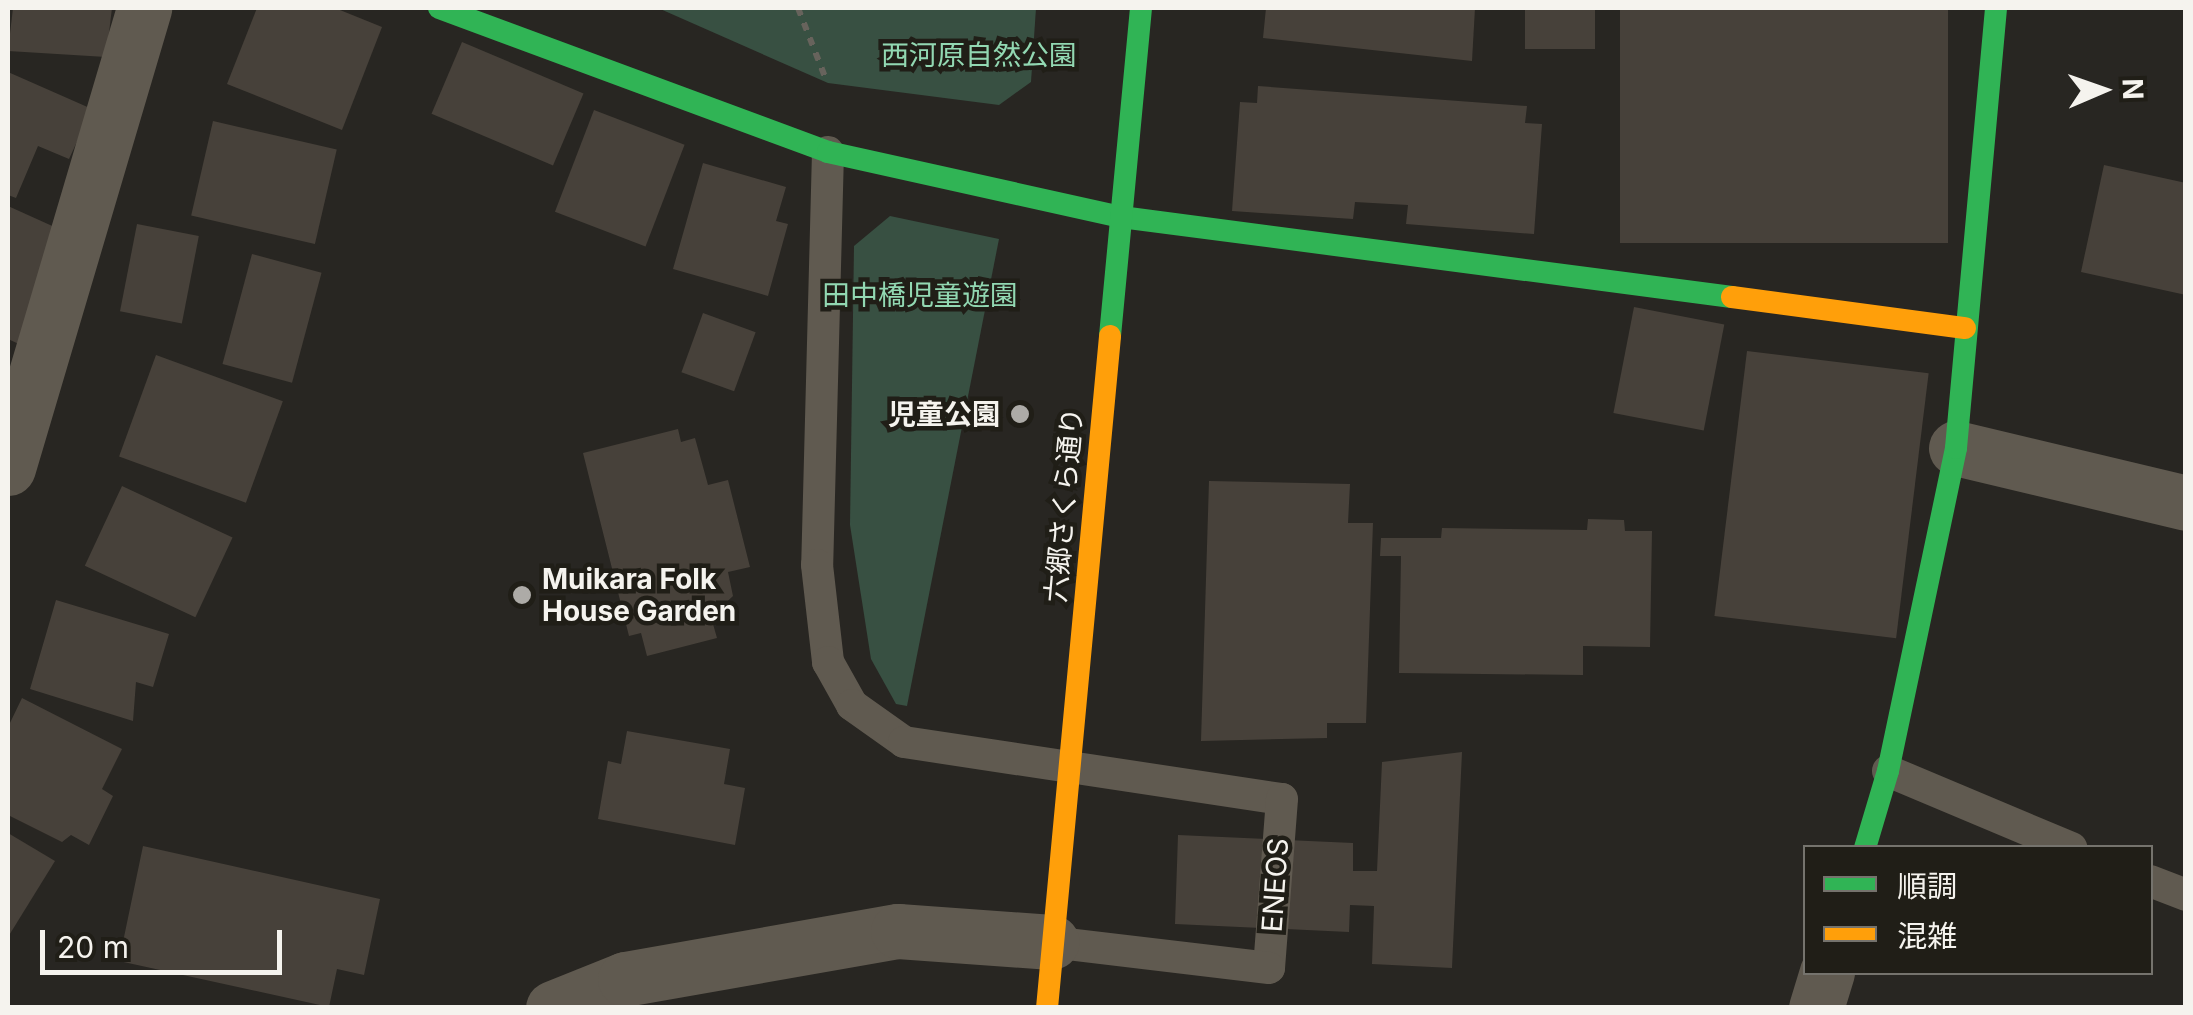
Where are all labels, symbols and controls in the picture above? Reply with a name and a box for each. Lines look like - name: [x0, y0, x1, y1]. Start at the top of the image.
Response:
- park label: 西河原自然公園: [881, 38, 1077, 72]
- north arrow: [2053, 40, 2153, 140]
- text: N: [2116, 78, 2150, 100]
- park label: 田中橋児童遊園: [822, 278, 1018, 312]
- place label: 児童公園: [888, 397, 1000, 431]
- marker: 児童公園: [1009, 403, 1031, 425]
- street label: 六郷さくら通り: [1039, 406, 1089, 604]
- place label: Muikara Folk House Garden: [542, 562, 736, 628]
- marker: Muikara Folk House Garden: [511, 584, 533, 606]
- street label: ENEOS: [1255, 837, 1295, 933]
- legend: [1803, 845, 2153, 975]
- text: 順調: [1897, 868, 1957, 904]
- scale bar: [45, 910, 288, 972]
- text: 混雑: [1897, 918, 1957, 954]
- text: 20 m: [57, 929, 129, 965]

